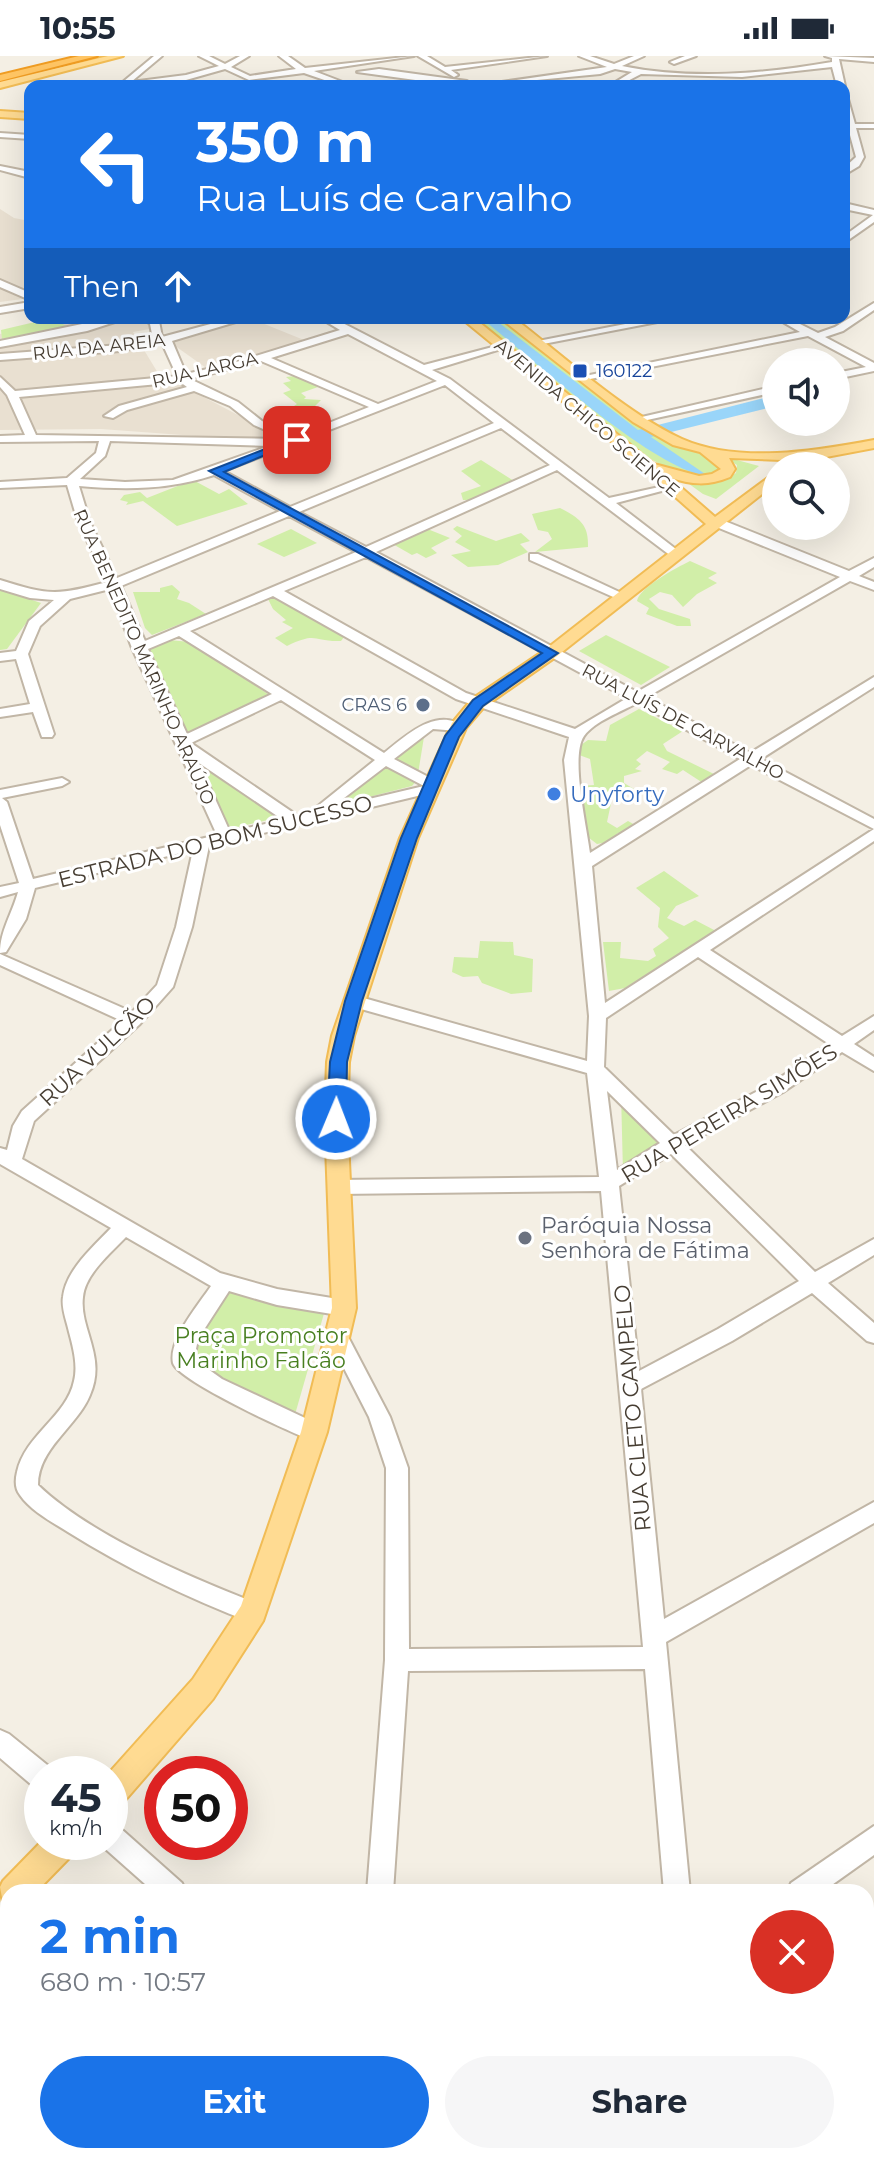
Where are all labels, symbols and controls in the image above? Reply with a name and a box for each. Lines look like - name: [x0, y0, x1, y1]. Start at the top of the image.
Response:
- text: 10:55: [40, 10, 116, 47]
- text: 350 m: [196, 108, 375, 176]
- icon: left: [64, 112, 168, 216]
- text: Rua Luís de Carvalho: [196, 176, 572, 220]
- icon: ahead: [156, 264, 200, 308]
- text: Then: [64, 268, 140, 305]
- street label: RUA DA AREIA: [32, 329, 166, 365]
- street label: AVENIDA CHICO SCIENCE: [490, 334, 684, 502]
- street label: RUA LARGA: [150, 347, 260, 393]
- map controls: [762, 348, 850, 540]
- button: sound: [762, 348, 850, 436]
- place label: 160122: [596, 360, 652, 382]
- marker: 160122: [571, 362, 589, 380]
- pin: [263, 406, 331, 474]
- icon: arrive: [275, 418, 319, 462]
- button: search: [762, 452, 850, 540]
- street label: RUA BENEDITO MARINHO ARAÚJO: [69, 506, 219, 808]
- street label: RUA LUÍS DE CARVALHO: [578, 659, 788, 785]
- place label: CRAS 6: [342, 694, 407, 716]
- marker: CRAS 6: [414, 696, 432, 714]
- place label: Unyforty: [570, 781, 664, 808]
- marker: Unyforty: [545, 785, 563, 803]
- street label: ESTRADA DO BOM SUCESSO: [55, 789, 375, 894]
- street label: RUA VULCÃO: [34, 991, 161, 1112]
- street label: RUA PEREIRA SIMÕES: [616, 1038, 842, 1189]
- position arrow: [294, 1077, 378, 1161]
- place label: Paróquia Nossa Senhora de Fátima: [541, 1212, 750, 1264]
- marker: Paróquia Nossa Senhora de Fátima: [516, 1229, 534, 1247]
- street label: RUA CLETO CAMPELO: [608, 1283, 657, 1533]
- park label: Praça Promotor Marinho Falcão: [174, 1322, 348, 1374]
- speed limit sign: 50: [144, 1756, 248, 1860]
- text: 45: [50, 1773, 102, 1822]
- text: km/h: [49, 1816, 103, 1840]
- text: 2 min: [40, 1907, 180, 1965]
- button: close: [750, 1910, 834, 1994]
- text: 680 m · 10:57: [40, 1966, 206, 1998]
- button: Exit: [40, 2056, 429, 2148]
- button: Share: [445, 2056, 834, 2148]

